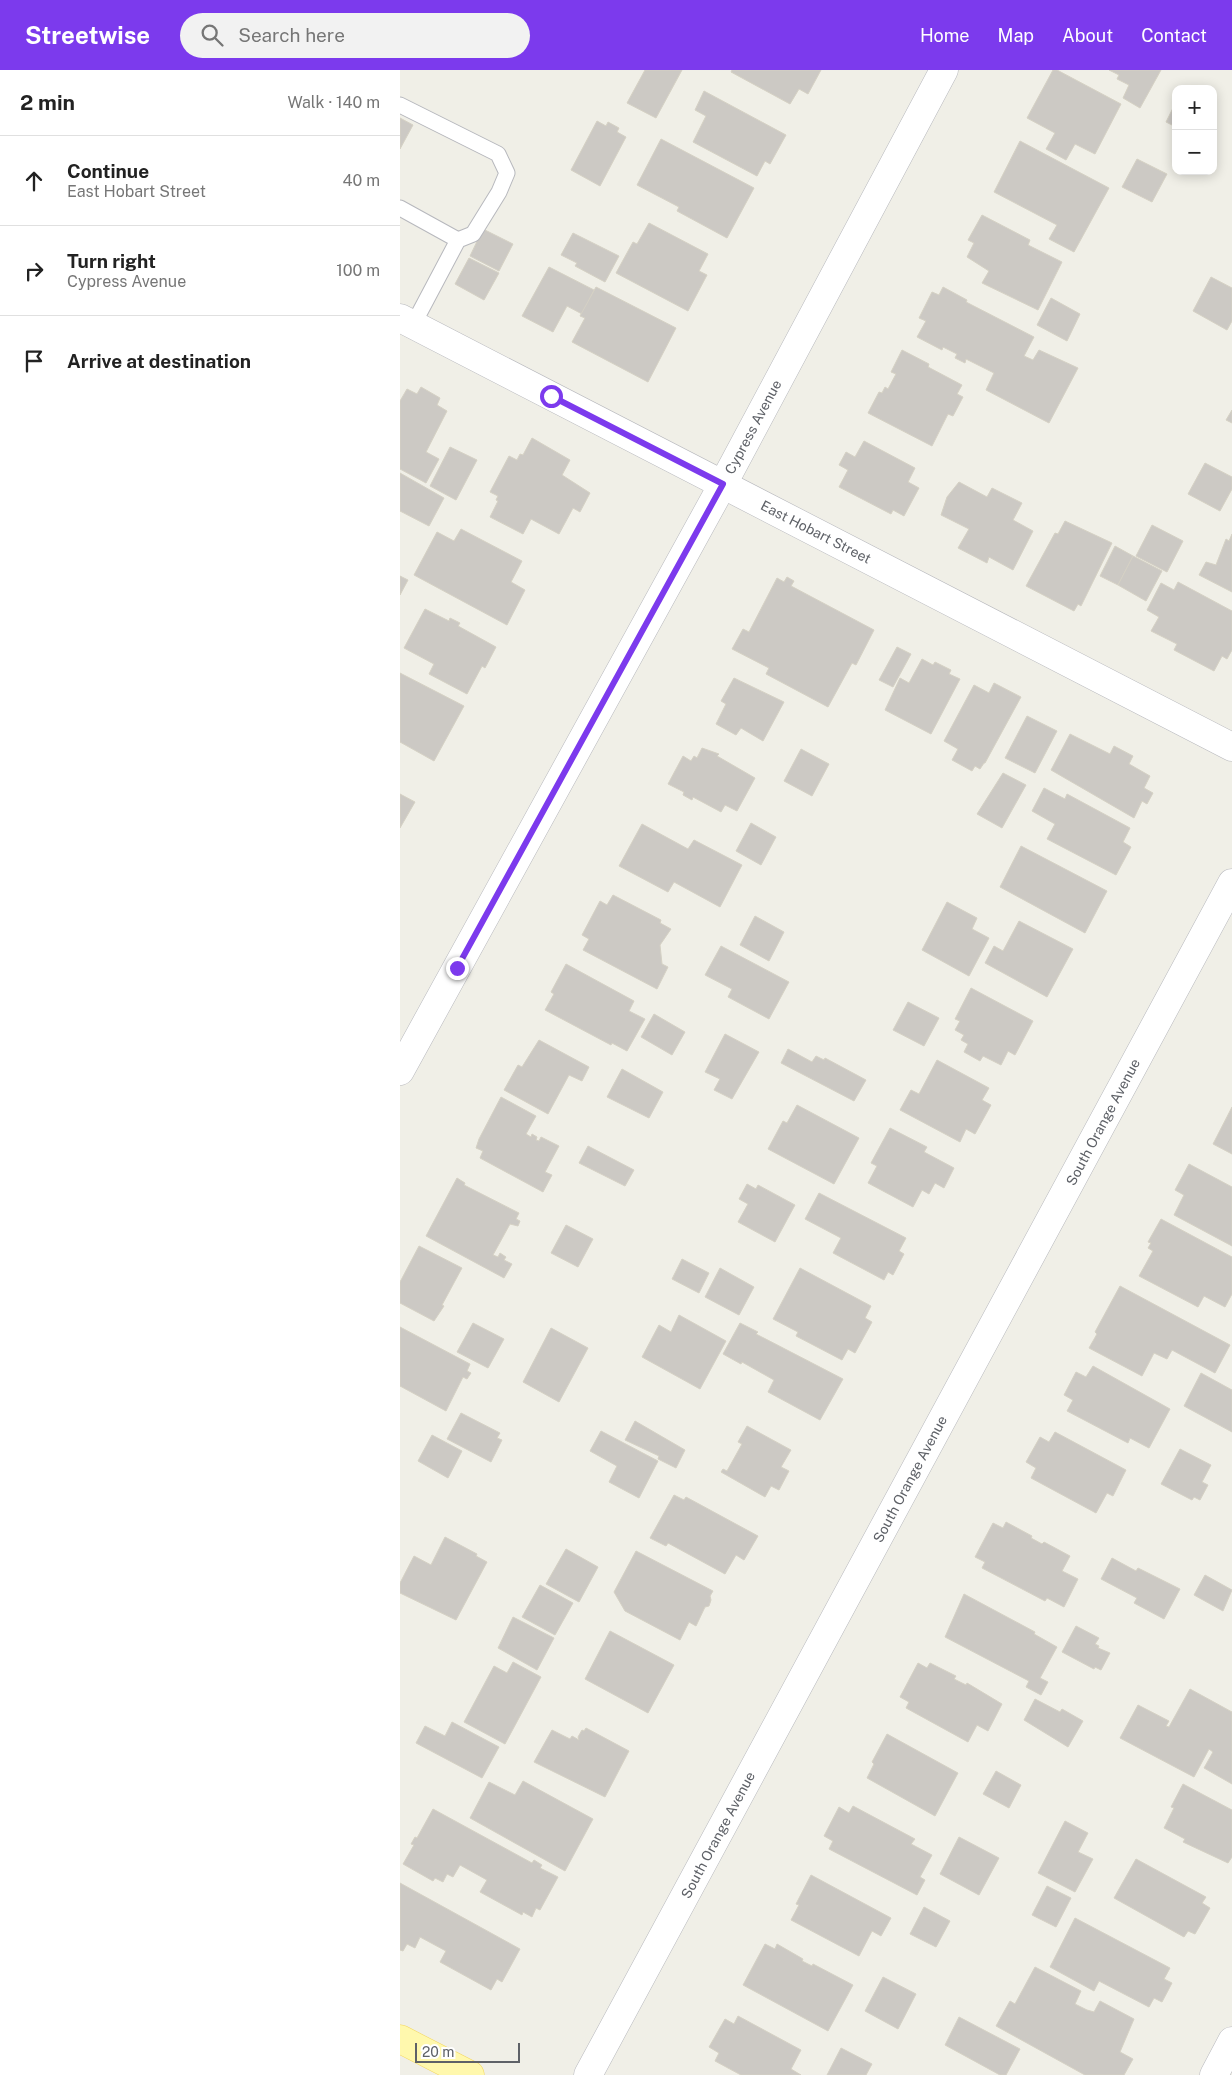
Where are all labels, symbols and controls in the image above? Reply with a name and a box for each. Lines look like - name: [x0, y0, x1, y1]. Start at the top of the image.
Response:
- search box: [180, 13, 530, 58]
- text: Streetwise: [25, 21, 150, 49]
- icon: search: [198, 21, 226, 49]
- text: Search here: [238, 24, 345, 46]
- text: Home: [920, 25, 970, 46]
- text: Map: [998, 25, 1034, 46]
- text: About: [1062, 25, 1113, 46]
- text: Contact: [1141, 25, 1207, 46]
- map controls: [1172, 85, 1217, 175]
- button: +: [1172, 85, 1217, 130]
- text: 2 min: [20, 90, 75, 115]
- text: Walk · 140 m: [287, 93, 380, 112]
- button: −: [1172, 130, 1217, 175]
- text: Continue: [67, 160, 149, 182]
- icon: ahead: [20, 167, 48, 195]
- text: 40 m: [342, 171, 380, 190]
- text: East Hobart Street: [67, 182, 206, 201]
- text: Turn right: [67, 250, 156, 272]
- icon: right: [20, 257, 48, 285]
- text: 100 m: [336, 261, 380, 280]
- text: Cypress Avenue: [67, 272, 186, 291]
- icon: arrive: [20, 347, 48, 375]
- text: Arrive at destination: [67, 350, 251, 372]
- street label: Cypress Avenue: [721, 377, 785, 477]
- route start: [540, 385, 563, 408]
- street label: East Hobart Street: [758, 497, 874, 567]
- route end: [446, 957, 469, 980]
- street label: South Orange Avenue: [1063, 1056, 1143, 1188]
- street label: South Orange Avenue: [870, 1413, 950, 1545]
- street label: South Orange Avenue: [678, 1769, 758, 1901]
- scale bar: [415, 2040, 520, 2063]
- text: 20 m: [422, 2044, 454, 2060]

